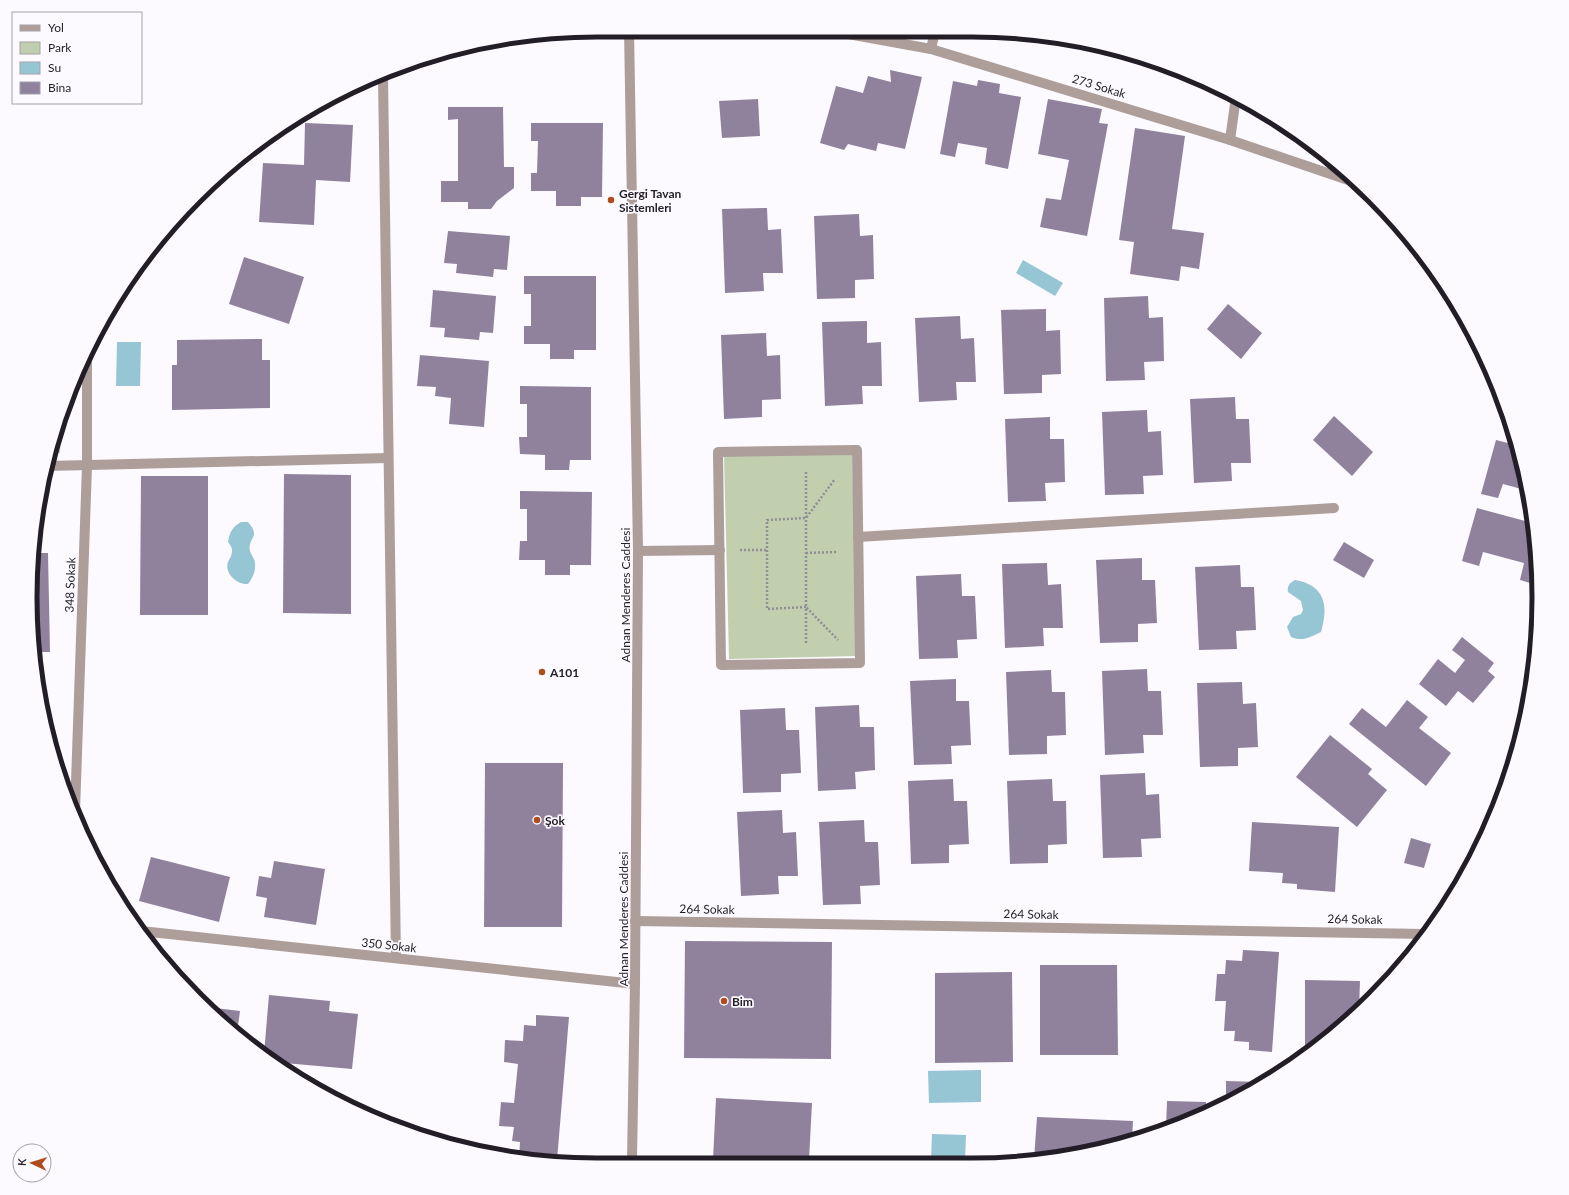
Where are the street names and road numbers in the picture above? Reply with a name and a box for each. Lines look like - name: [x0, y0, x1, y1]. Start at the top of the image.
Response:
- street label: 273 Sokak: [1070, 71, 1129, 102]
- street label: Adnan Menderes Caddesi: [618, 528, 633, 662]
- street label: 348 Sokak: [62, 556, 78, 613]
- street label: Adnan Menderes Caddesi: [616, 852, 631, 986]
- street label: 264 Sokak: [679, 901, 736, 917]
- street label: 264 Sokak: [1003, 906, 1060, 922]
- street label: 264 Sokak: [1327, 911, 1384, 927]
- street label: 350 Sokak: [361, 935, 418, 955]

